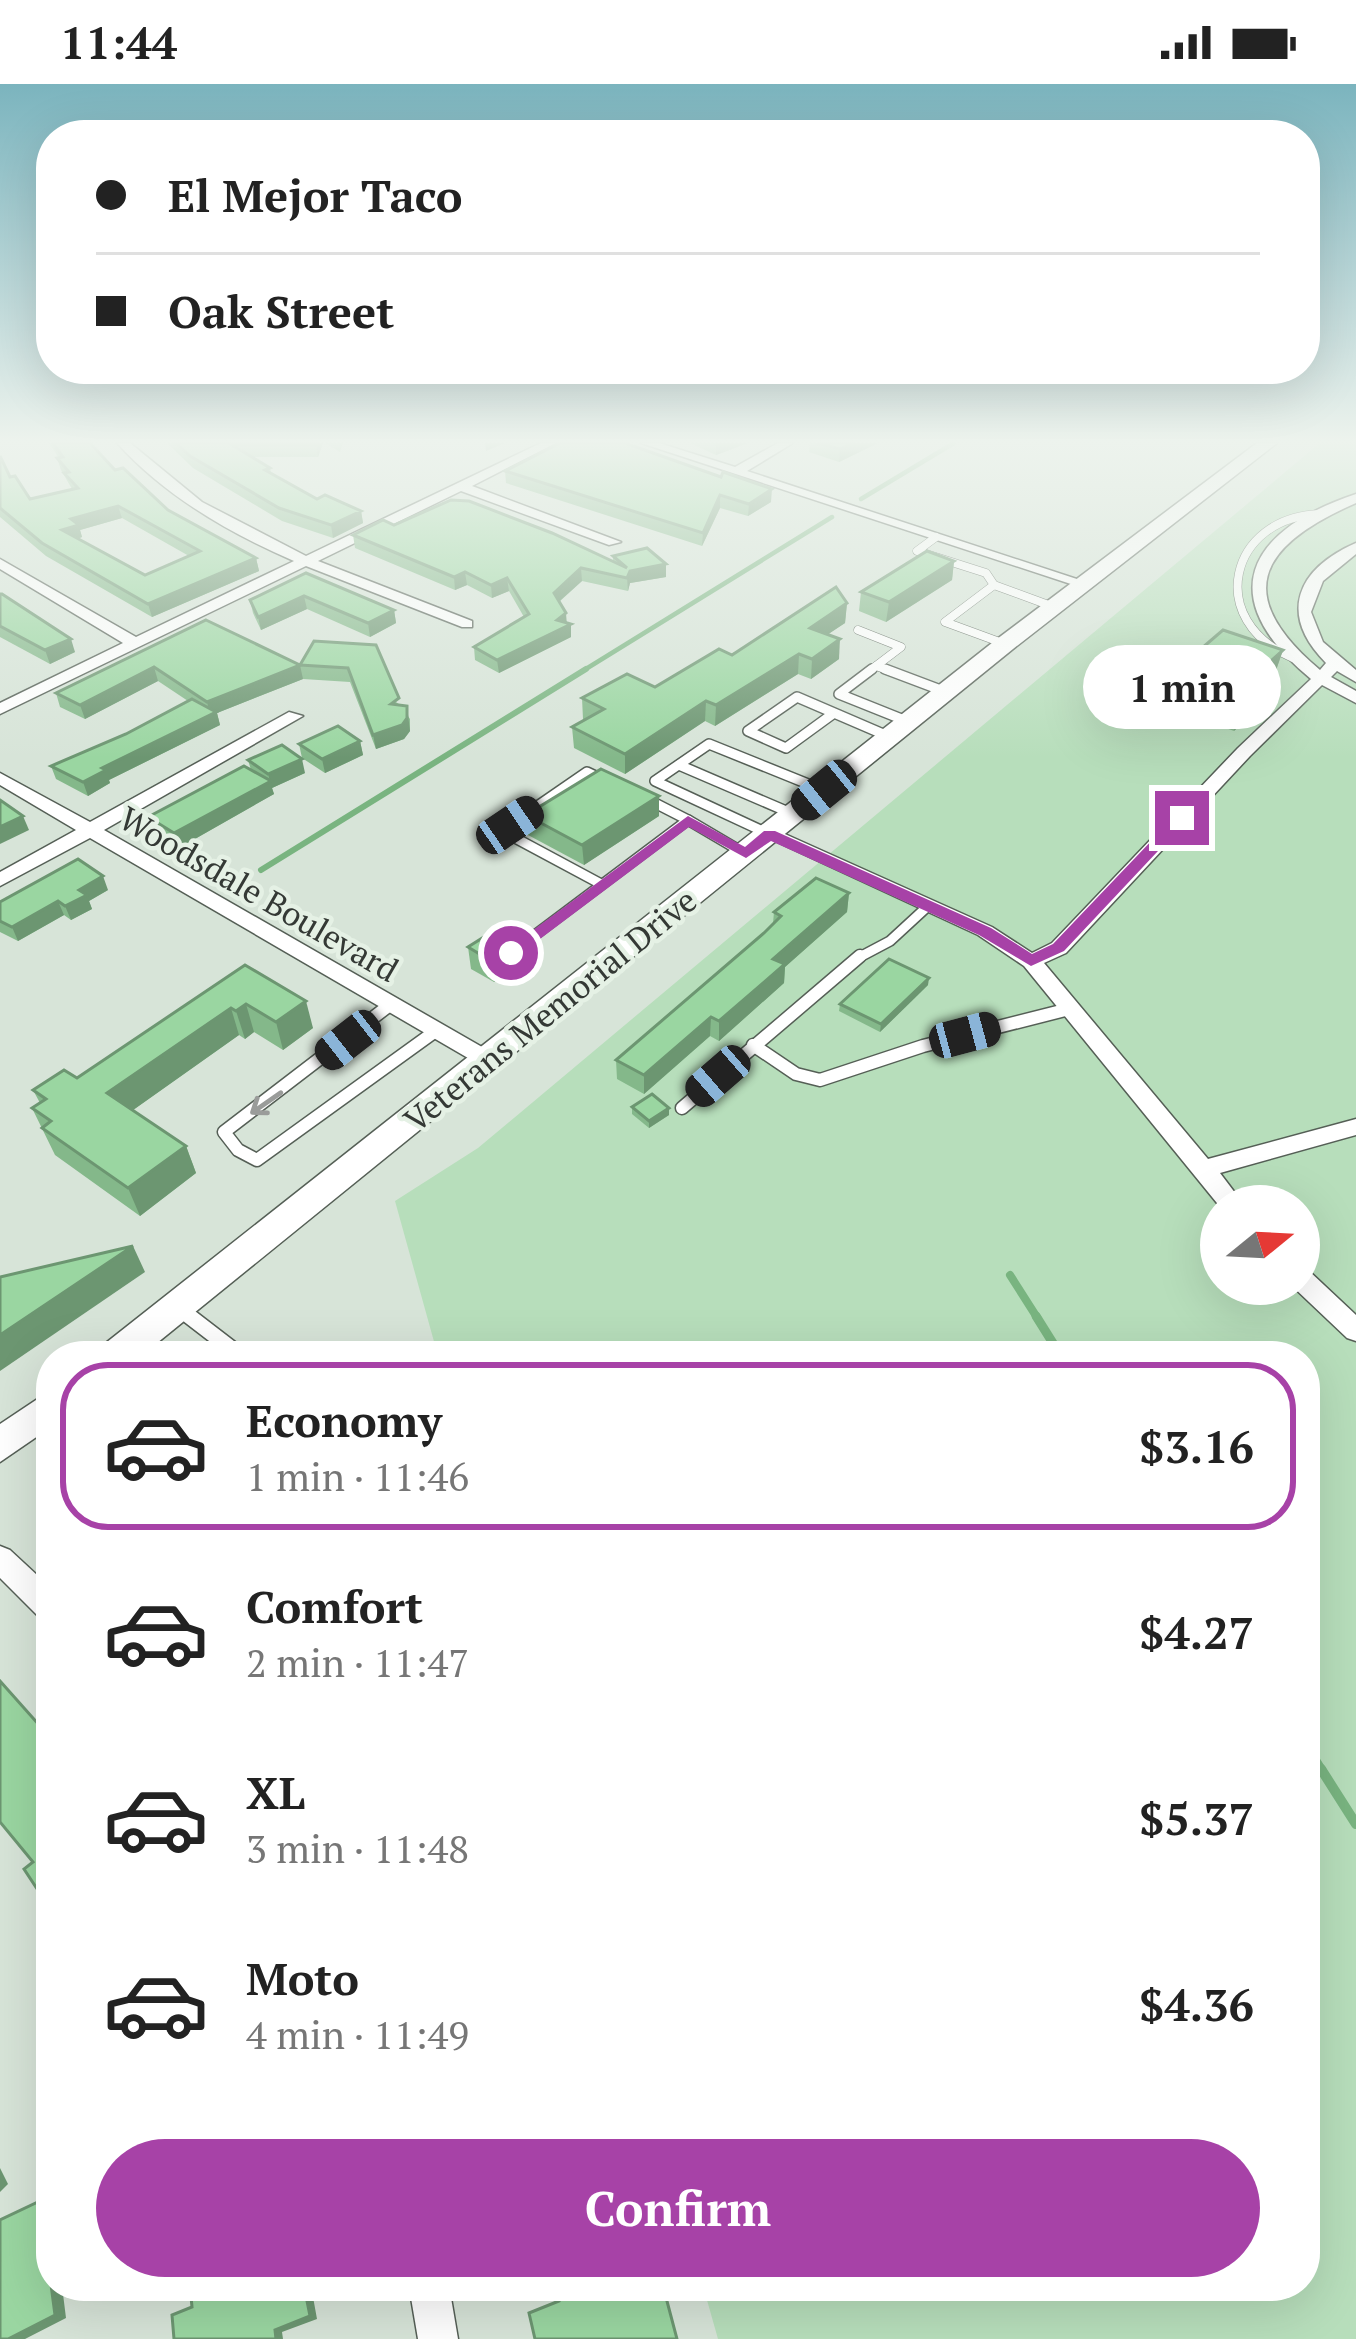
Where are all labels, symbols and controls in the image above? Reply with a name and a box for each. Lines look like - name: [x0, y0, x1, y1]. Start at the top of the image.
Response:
- text: 11:44: [60, 12, 177, 72]
- text: El Mejor Taco: [168, 165, 463, 225]
- text: Oak Street: [168, 281, 394, 341]
- callout: 1 min: [1083, 644, 1281, 728]
- text: 1 min: [1129, 661, 1235, 713]
- car: [785, 753, 863, 827]
- car: [470, 790, 550, 860]
- route end: [1155, 791, 1209, 845]
- street label: Woodsdale Boulevard: [112, 796, 406, 991]
- street label: Veterans Memorial Drive: [395, 878, 705, 1141]
- route start: [484, 926, 538, 980]
- car: [309, 1004, 387, 1076]
- car: [926, 1008, 1004, 1062]
- car: [679, 1039, 757, 1113]
- one-way arrow: [250, 1090, 283, 1115]
- north arrow: [1200, 1185, 1320, 1305]
- map controls: [1200, 1185, 1320, 1305]
- text: Economy: [246, 1390, 442, 1450]
- icon: car: [102, 1392, 210, 1500]
- text: $3.16: [1139, 1416, 1254, 1476]
- text: 1 min · 11:46: [246, 1450, 469, 1502]
- text: Comfort: [246, 1576, 423, 1636]
- icon: car: [102, 1578, 210, 1686]
- text: $4.27: [1139, 1602, 1254, 1662]
- text: 2 min · 11:47: [246, 1636, 469, 1688]
- text: XL: [246, 1762, 305, 1822]
- icon: car: [102, 1764, 210, 1872]
- text: $5.37: [1139, 1788, 1254, 1848]
- text: 3 min · 11:48: [246, 1822, 469, 1874]
- text: Moto: [246, 1948, 359, 2008]
- icon: car: [102, 1950, 210, 2058]
- text: $4.36: [1139, 1974, 1254, 2034]
- text: 4 min · 11:49: [246, 2008, 469, 2060]
- button: Confirm: [96, 2139, 1260, 2277]

